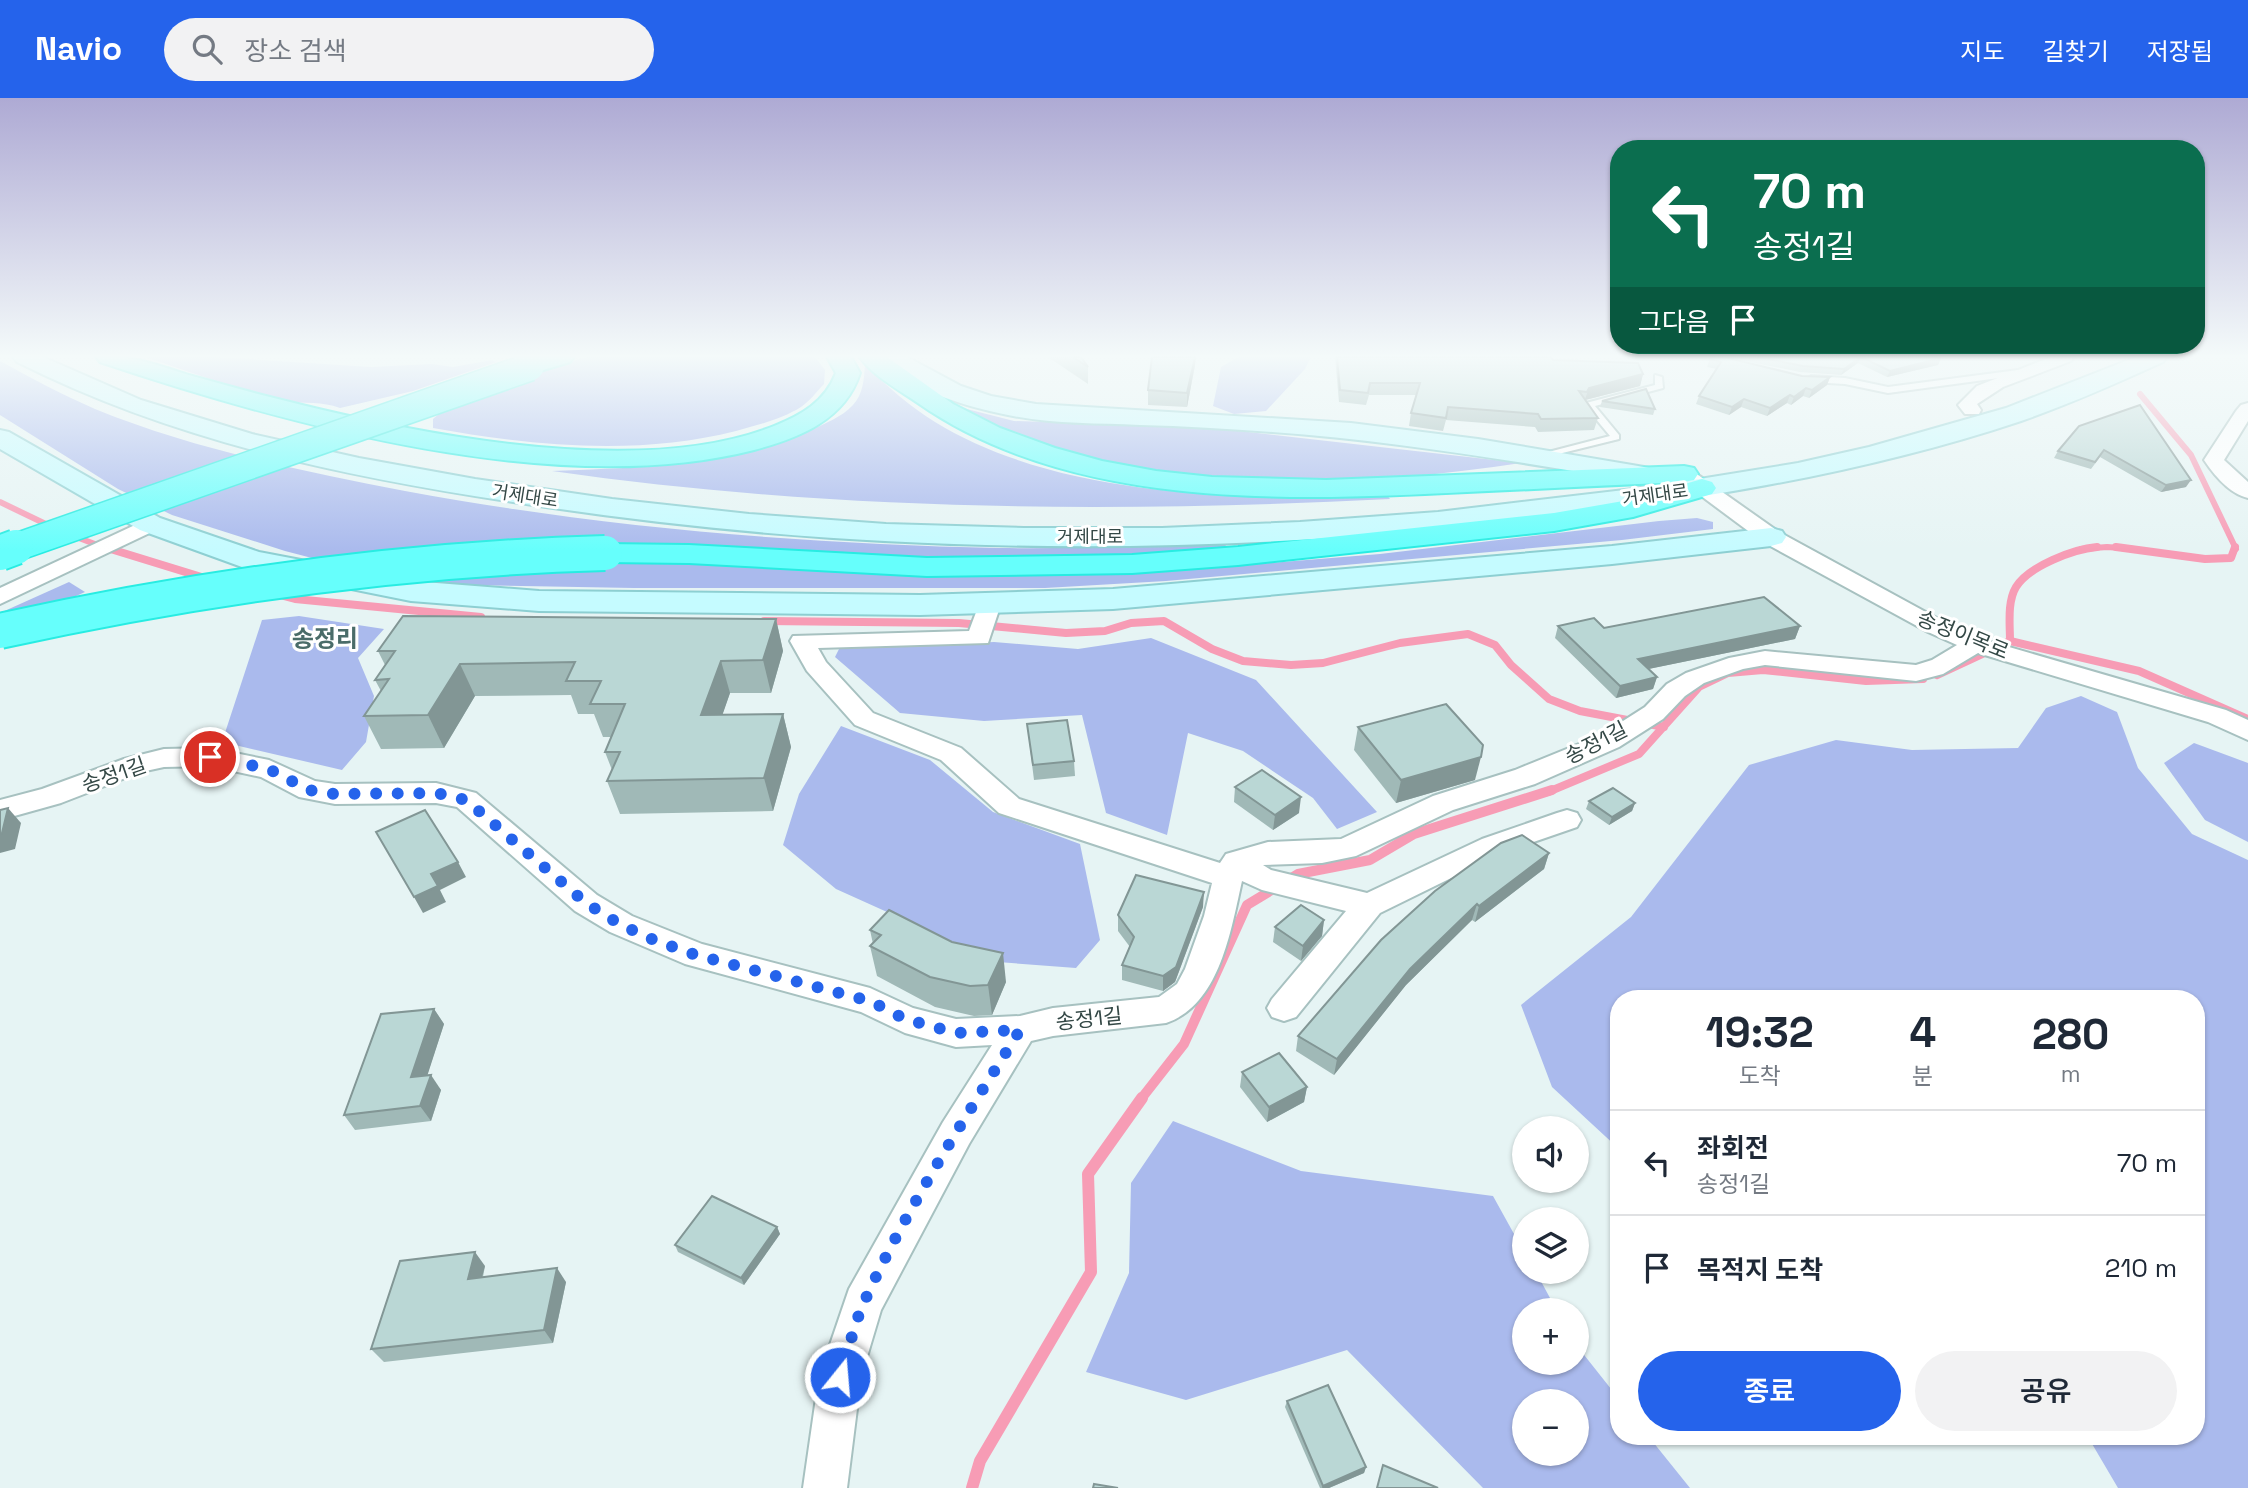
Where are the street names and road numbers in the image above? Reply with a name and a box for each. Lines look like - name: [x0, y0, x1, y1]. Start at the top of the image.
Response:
- street label: 거제대로: [491, 479, 560, 512]
- street label: 거제대로: [1621, 479, 1689, 511]
- street label: 거제대로: [1057, 525, 1123, 548]
- street label: 송정이목로: [1913, 604, 2013, 665]
- street label: 송정1길: [1560, 715, 1632, 770]
- street label: 송정1길: [78, 751, 150, 798]
- street label: 송정1길: [1054, 1002, 1124, 1035]

